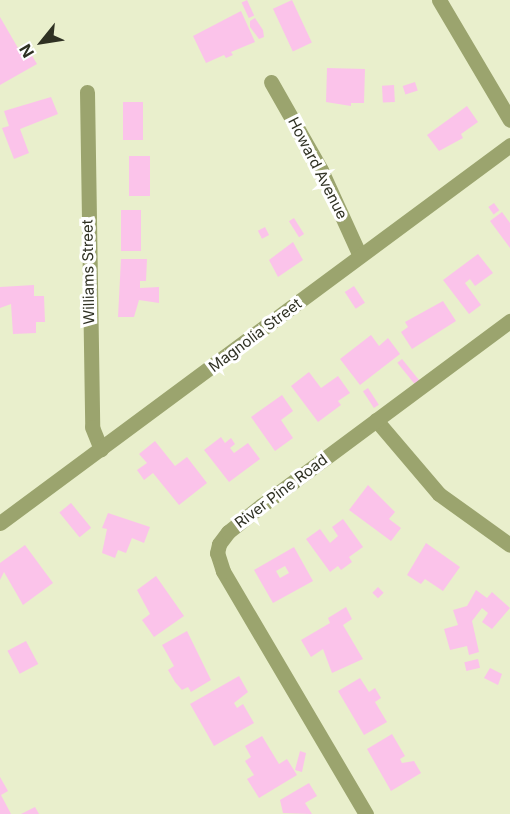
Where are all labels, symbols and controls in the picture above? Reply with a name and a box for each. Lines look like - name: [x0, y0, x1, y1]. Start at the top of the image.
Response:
- north arrow: [12, 12, 72, 72]
- text: N: [15, 41, 38, 61]
- street label: Howard Avenue: [285, 114, 351, 222]
- street label: Williams Street: [78, 219, 98, 325]
- street label: Magnolia Street: [205, 294, 305, 376]
- street label: River Pine Road: [231, 450, 331, 532]

